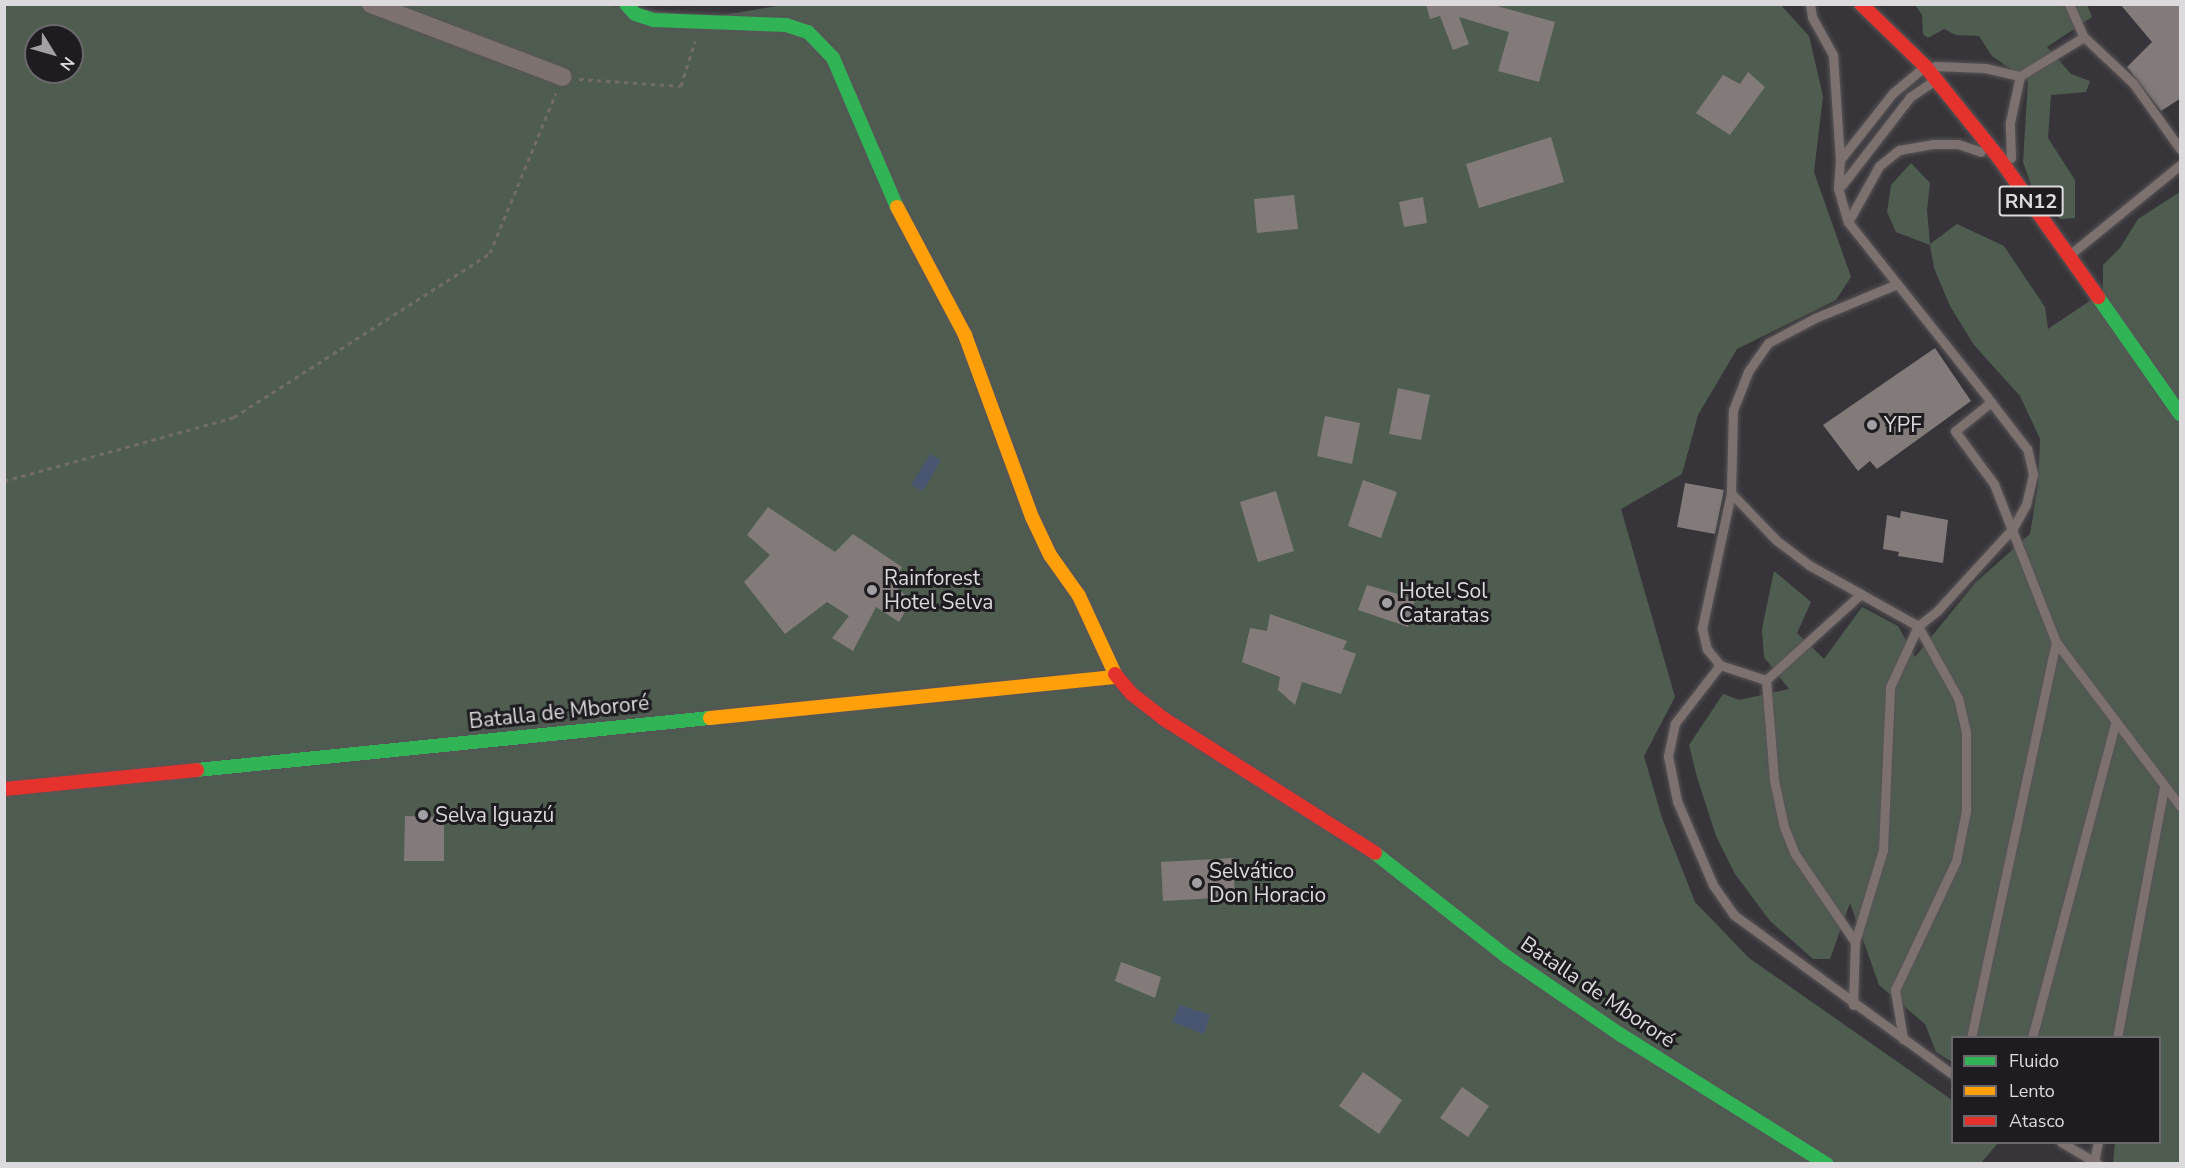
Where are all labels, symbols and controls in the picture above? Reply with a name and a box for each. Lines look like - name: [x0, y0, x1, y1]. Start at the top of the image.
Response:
- north arrow: [24, 24, 84, 84]
- text: N: [54, 52, 79, 75]
- road number: RN12: [1998, 184, 2064, 218]
- place label: YPF: [1884, 412, 1922, 438]
- marker: YPF: [1865, 418, 1879, 432]
- place label: Rainforest Hotel Selva: [884, 565, 993, 615]
- place label: Hotel Sol Cataratas: [1399, 578, 1490, 628]
- marker: Rainforest Hotel Selva: [865, 583, 879, 597]
- marker: Hotel Sol Cataratas: [1380, 596, 1394, 610]
- street label: Batalla de Mbororé: [468, 690, 650, 734]
- place label: Selva Iguazú: [435, 802, 554, 828]
- marker: Selva Iguazú: [416, 808, 430, 822]
- place label: Selvático Don Horacio: [1209, 858, 1326, 908]
- marker: Selvático Don Horacio: [1190, 876, 1204, 890]
- street label: Batalla de Mbororé: [1516, 931, 1680, 1053]
- legend: [1951, 1036, 2161, 1144]
- text: Fluido: [2009, 1049, 2059, 1073]
- text: Lento: [2009, 1079, 2055, 1103]
- text: Atasco: [2009, 1109, 2065, 1133]

